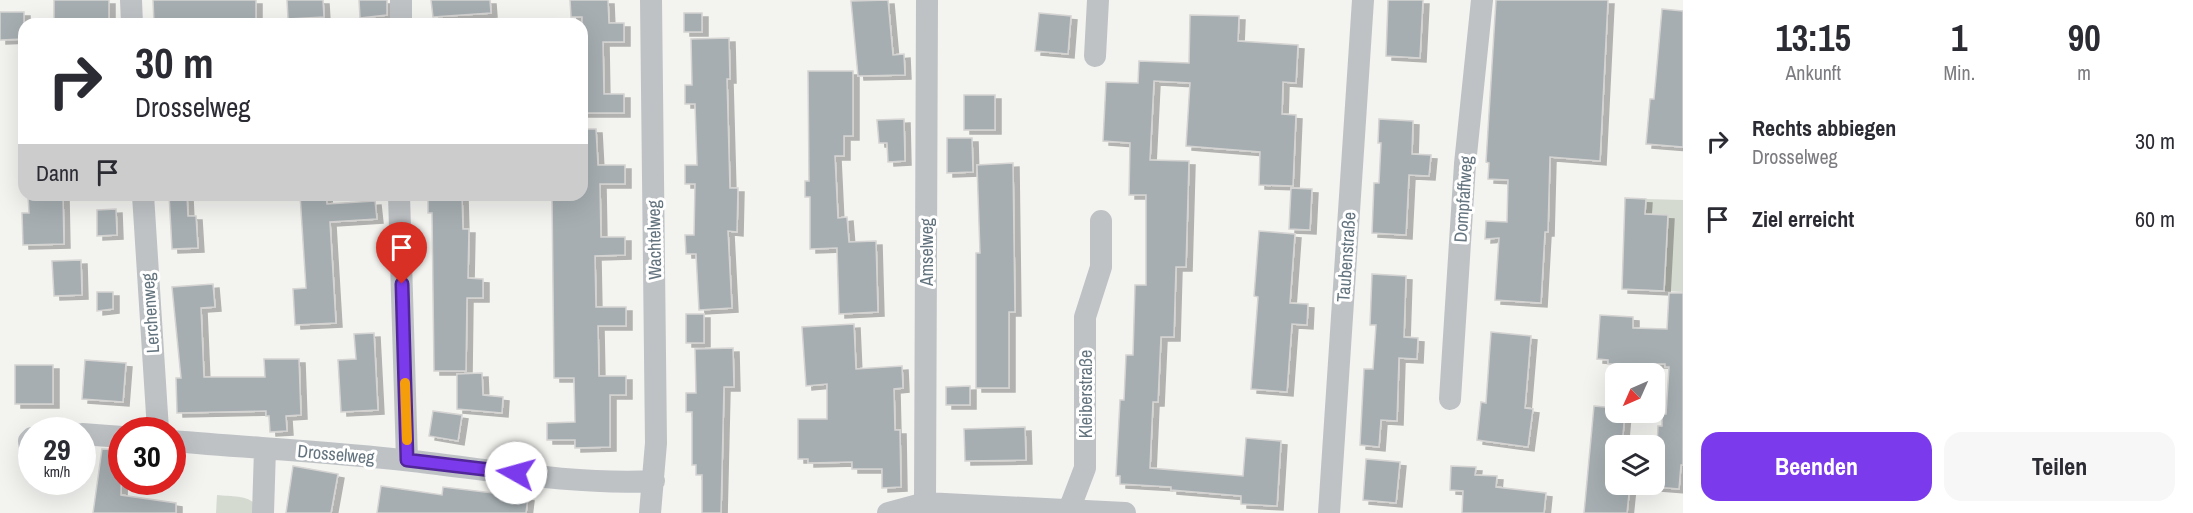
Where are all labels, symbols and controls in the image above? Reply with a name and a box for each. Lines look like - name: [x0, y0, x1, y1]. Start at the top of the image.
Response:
- text: 13:15: [1775, 14, 1851, 62]
- text: 1: [1951, 14, 1968, 62]
- text: 90: [2068, 14, 2101, 62]
- text: 30 m: [135, 35, 214, 91]
- icon: right: [36, 42, 114, 120]
- text: Ankunft: [1785, 59, 1841, 86]
- text: Min.: [1943, 59, 1975, 86]
- text: m: [2077, 59, 2091, 86]
- text: Drosselweg: [135, 89, 251, 125]
- text: Rechts abbiegen: [1752, 113, 1896, 143]
- icon: right: [1701, 125, 1734, 158]
- text: 30 m: [2135, 126, 2175, 156]
- text: Drosselweg: [1752, 143, 1838, 170]
- street label: Dompfaffweg: [1448, 154, 1479, 243]
- icon: arrive: [91, 156, 124, 189]
- text: Dann: [36, 158, 79, 188]
- street label: Wachtelweg: [641, 199, 667, 280]
- icon: arrive: [1701, 203, 1734, 236]
- text: Ziel erreicht: [1752, 204, 1854, 234]
- text: 60 m: [2135, 204, 2175, 234]
- street label: Taubenstraße: [1330, 211, 1362, 303]
- street label: Amselweg: [914, 217, 939, 287]
- pin: [376, 222, 427, 284]
- icon: arrive: [385, 231, 418, 264]
- street label: Lerchenweg: [135, 271, 165, 354]
- street label: Kleiberstraße: [1073, 350, 1098, 438]
- north arrow: [1605, 363, 1665, 423]
- map controls: [1605, 363, 1665, 495]
- speed limit sign: 30: [108, 417, 186, 495]
- text: 29: [43, 429, 71, 469]
- button: Beenden: [1701, 432, 1932, 501]
- button: Teilen: [1944, 432, 2175, 501]
- button: layers: [1605, 435, 1665, 495]
- street label: Drosselweg: [297, 438, 376, 470]
- position arrow: [484, 441, 548, 505]
- text: km/h: [44, 461, 70, 482]

